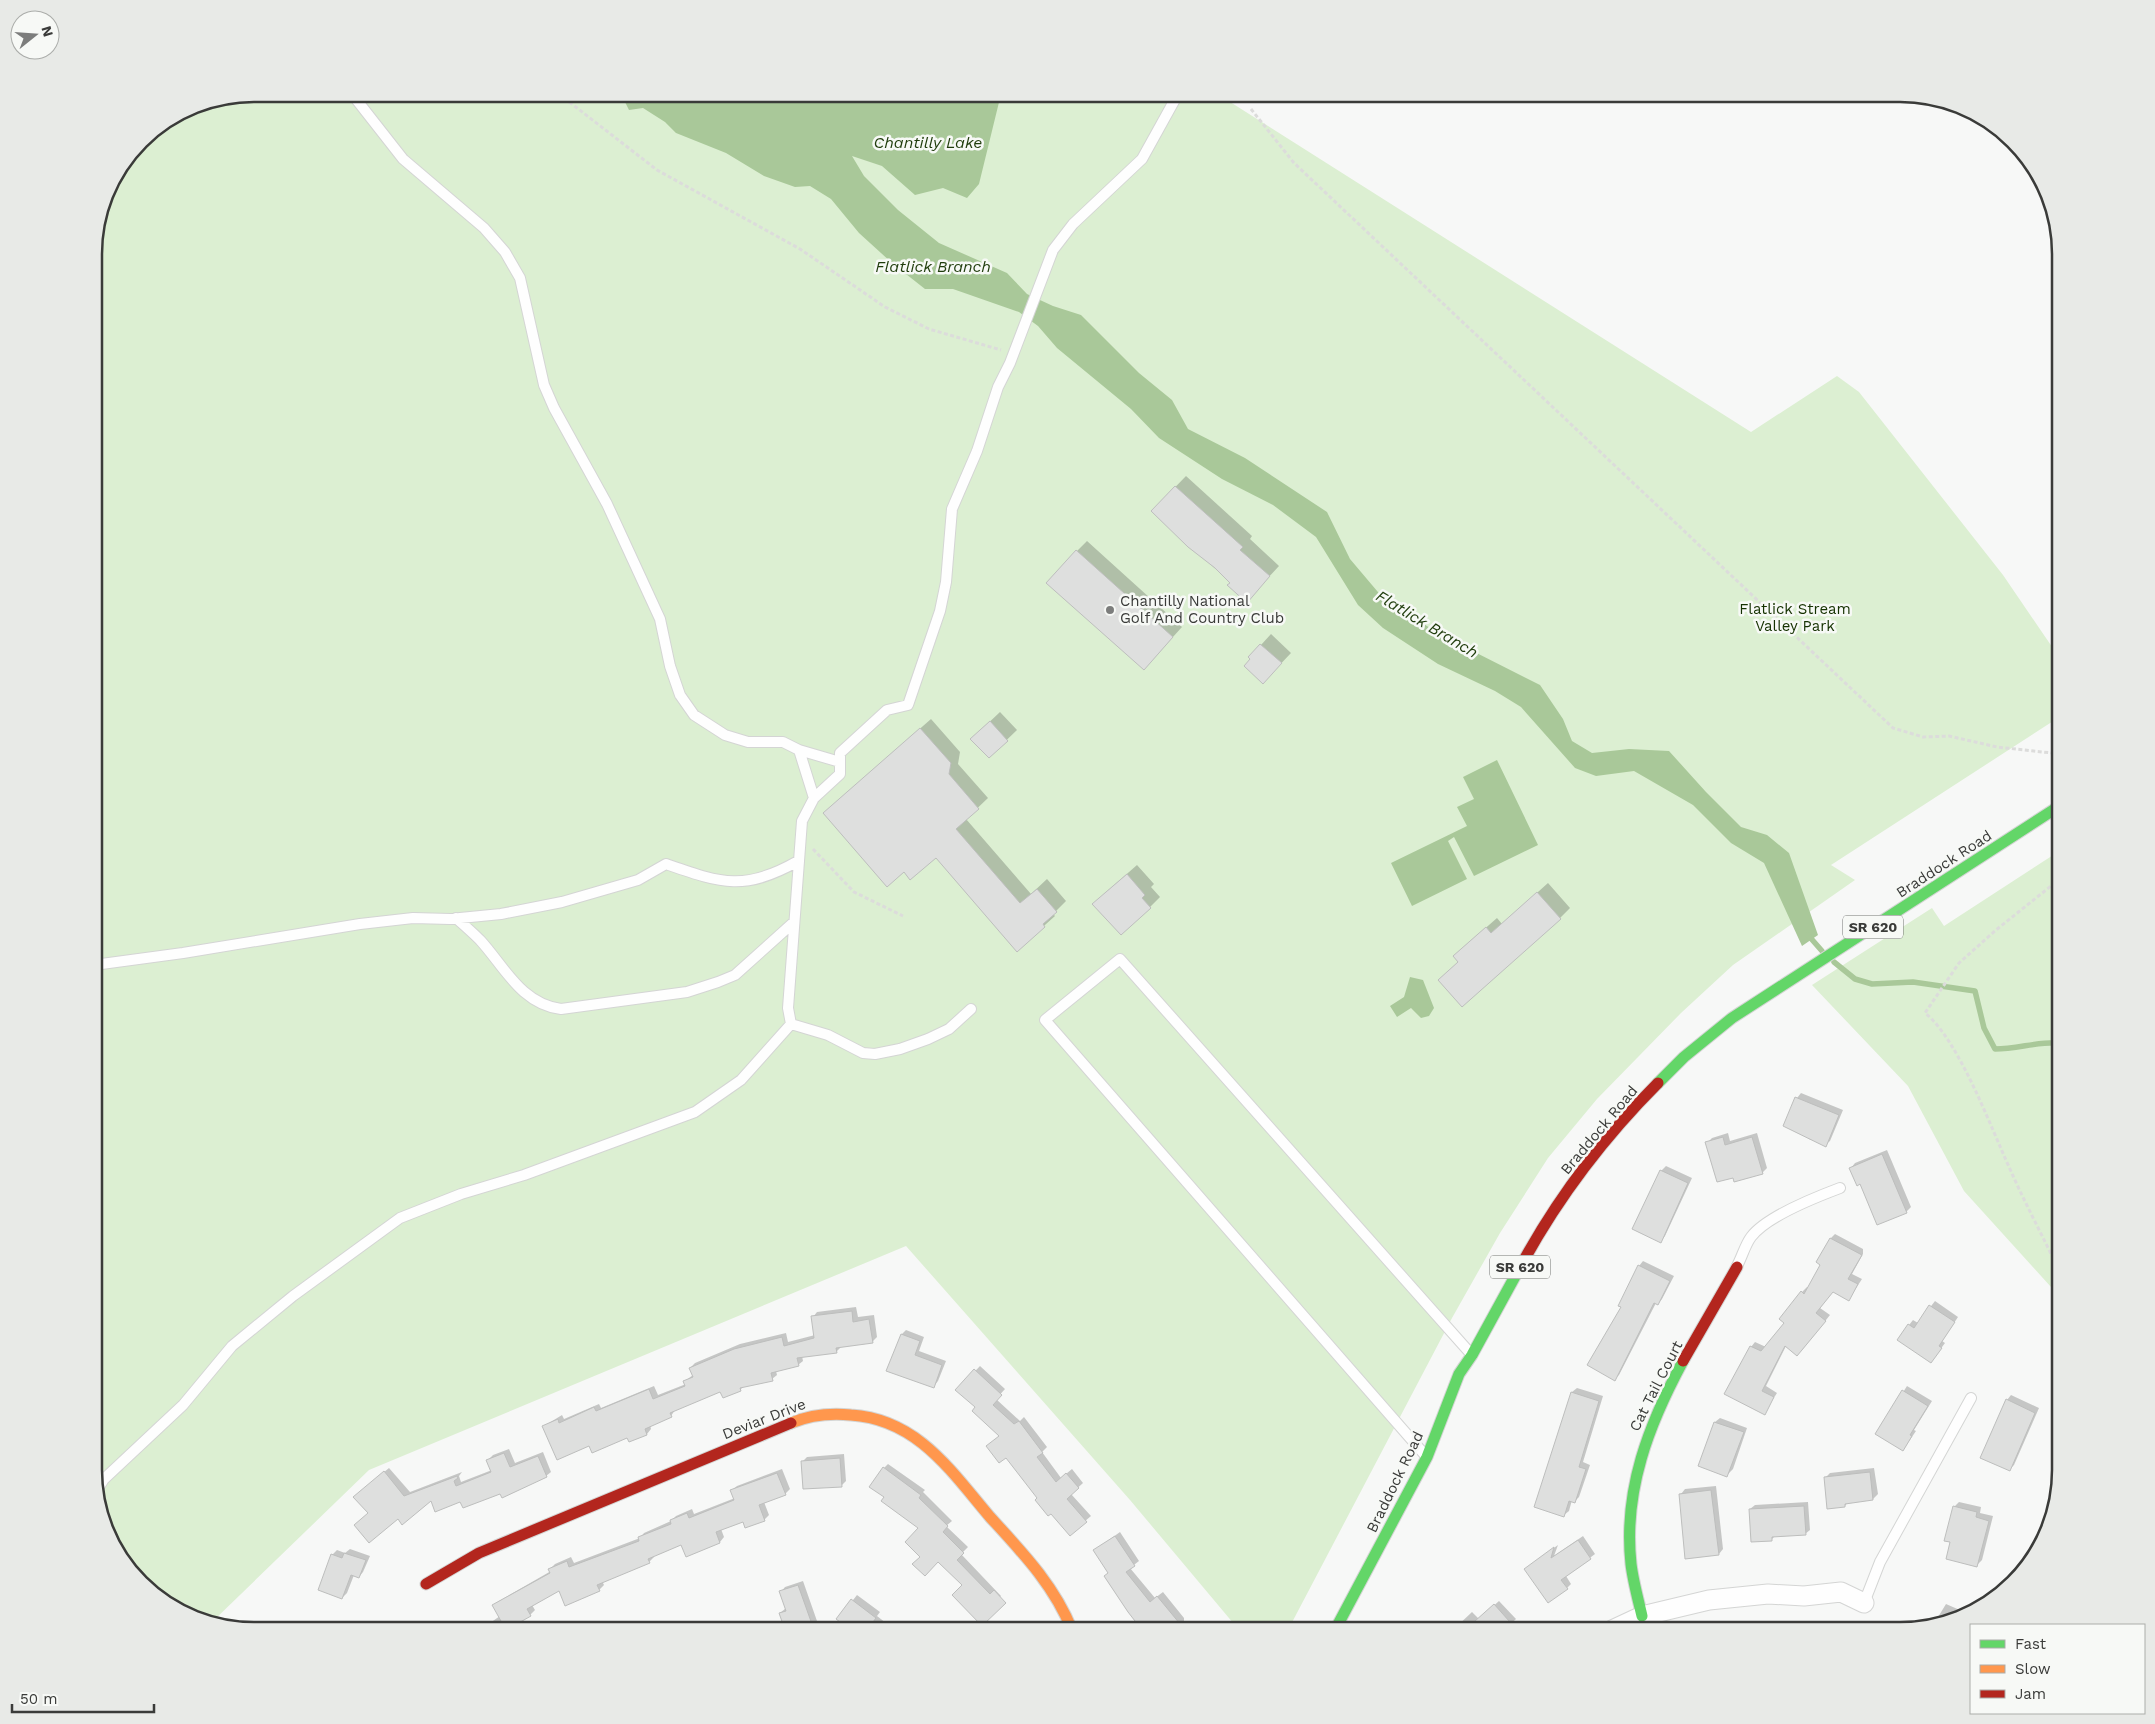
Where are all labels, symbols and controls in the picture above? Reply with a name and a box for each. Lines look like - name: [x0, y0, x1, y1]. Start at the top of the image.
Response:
- north arrow: [10, 10, 60, 60]
- text: N: [38, 24, 57, 38]
- water label: Chantilly Lake: [874, 133, 982, 152]
- water label: Flatlick Branch: [875, 257, 991, 276]
- water label: Flatlick Branch: [1373, 586, 1481, 662]
- place label: Chantilly National Golf And Country Club: [1120, 592, 1284, 627]
- park label: Flatlick Stream Valley Park: [1739, 600, 1851, 635]
- marker: Chantilly National Golf And Country Club: [1104, 604, 1116, 616]
- street label: Braddock Road: [1893, 826, 1995, 902]
- road number: SR 620: [1843, 916, 1903, 939]
- street label: Braddock Road: [1557, 1082, 1641, 1178]
- road number: SR 620: [1490, 1256, 1550, 1278]
- street label: Cat Tail Court: [1625, 1337, 1687, 1434]
- street label: Deviar Drive: [720, 1395, 808, 1443]
- street label: Braddock Road: [1363, 1428, 1427, 1536]
- legend: [1970, 1624, 2145, 1714]
- text: Fast: [2015, 1635, 2047, 1653]
- text: Slow: [2015, 1660, 2051, 1678]
- scale bar: [12, 1682, 155, 1714]
- text: Jam: [2015, 1685, 2046, 1703]
- text: 50 m: [20, 1690, 57, 1708]

